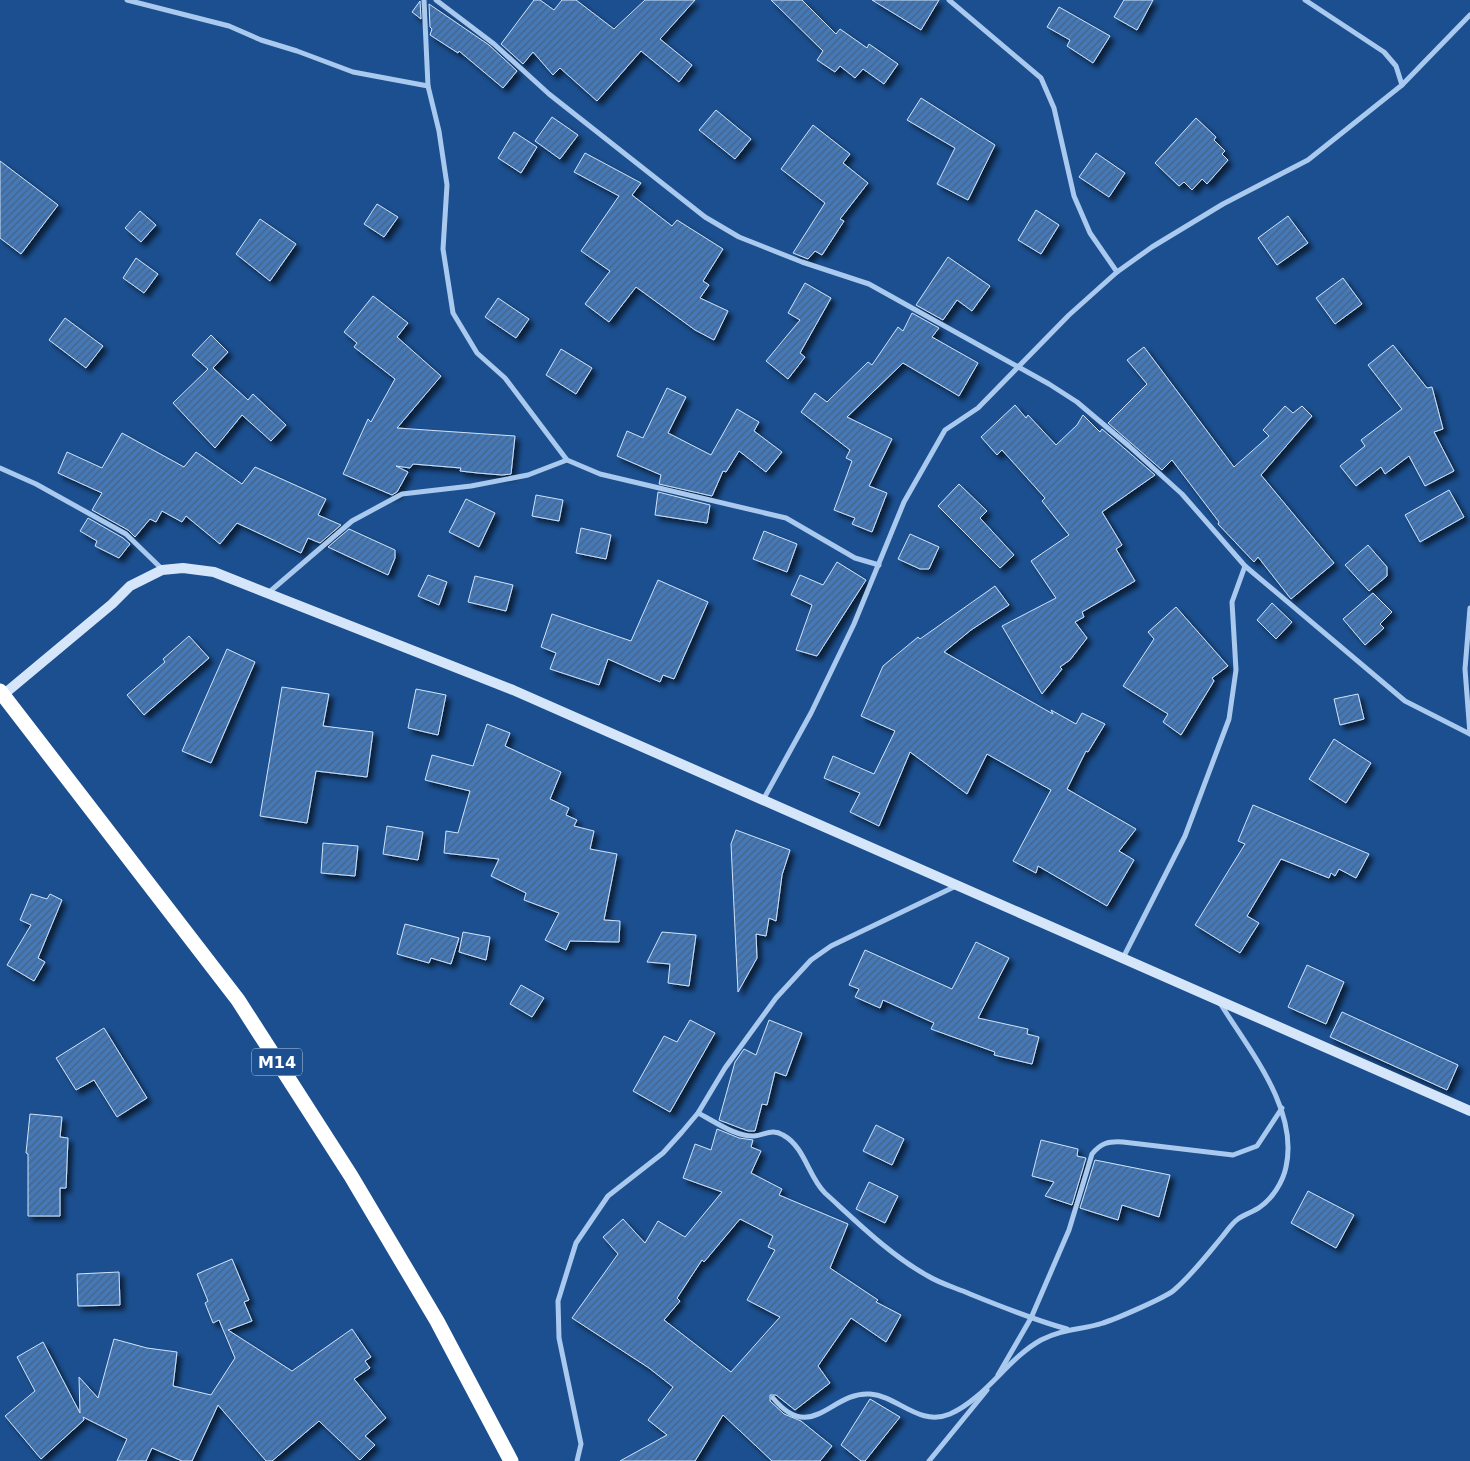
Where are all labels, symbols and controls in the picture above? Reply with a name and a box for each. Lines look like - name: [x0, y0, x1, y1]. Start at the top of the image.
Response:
- road number: M14: [252, 1048, 302, 1076]

